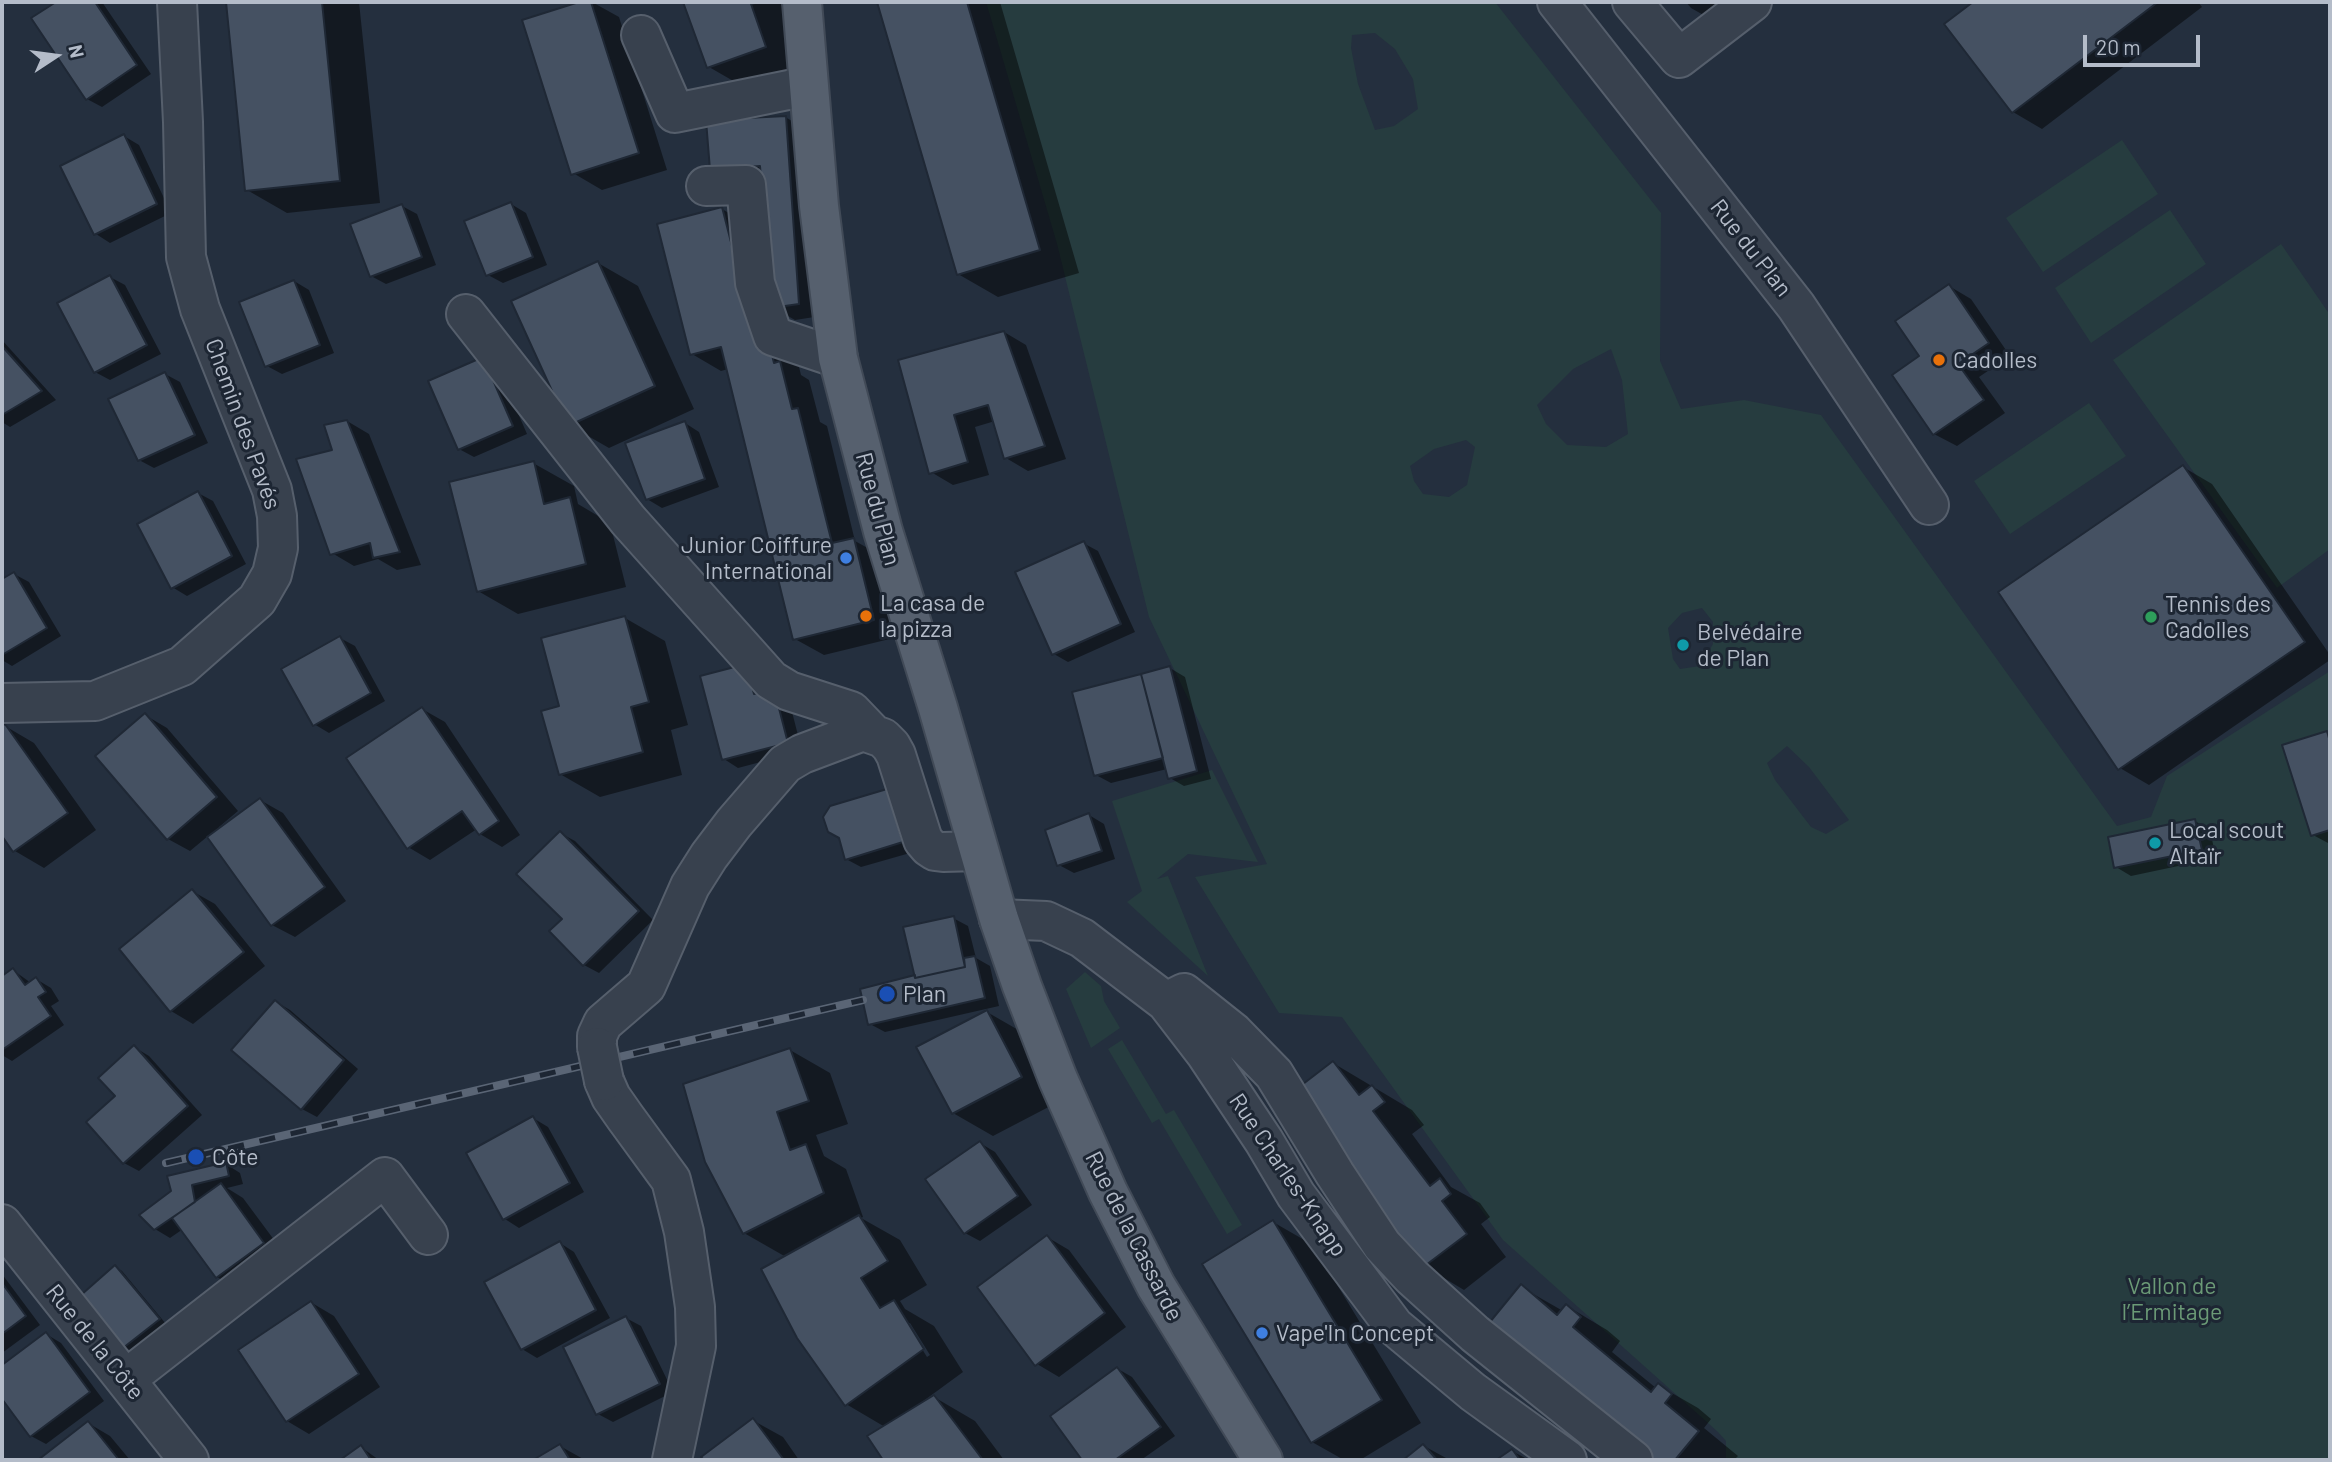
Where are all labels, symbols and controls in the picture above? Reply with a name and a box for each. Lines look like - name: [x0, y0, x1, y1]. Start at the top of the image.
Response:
- north arrow: [21, 21, 91, 91]
- scale bar: [2087, 21, 2204, 65]
- text: 20 m: [2096, 34, 2141, 59]
- text: N: [64, 42, 90, 60]
- street label: Rue du Plan: [1704, 194, 1798, 302]
- street label: Chemin des Pavés: [199, 335, 287, 513]
- place label: Cadolles: [1953, 346, 2037, 374]
- marker: Cadolles: [1931, 352, 1947, 368]
- street label: Rue du Plan: [850, 449, 906, 569]
- place label: Junior Coiffure International: [681, 531, 832, 585]
- marker: Junior Coiffure International: [838, 550, 854, 566]
- place label: La casa de la pizza: [880, 589, 985, 643]
- place label: Tennis des Cadolles: [2165, 590, 2271, 644]
- marker: La casa de la pizza: [858, 608, 874, 624]
- marker: Tennis des Cadolles: [2143, 609, 2159, 625]
- place label: Belvédaire de Plan: [1697, 618, 1802, 672]
- marker: Belvédaire de Plan: [1675, 637, 1691, 653]
- place label: Local scout Altaïr: [2169, 816, 2284, 870]
- marker: Local scout Altaïr: [2147, 835, 2163, 851]
- place label: Plan: [903, 980, 946, 1008]
- marker: Plan: [877, 984, 897, 1004]
- street label: Rue Charles-Knapp: [1223, 1088, 1353, 1262]
- place label: Côte: [212, 1143, 258, 1171]
- marker: Côte: [186, 1147, 206, 1167]
- street label: Rue de la Cassarde: [1079, 1147, 1189, 1325]
- park label: Vallon de l’Ermitage: [2122, 1272, 2222, 1326]
- street label: Rue de la Côte: [40, 1279, 150, 1405]
- place label: Vape'In Concept: [1276, 1319, 1434, 1347]
- marker: Vape'In Concept: [1254, 1325, 1270, 1341]

